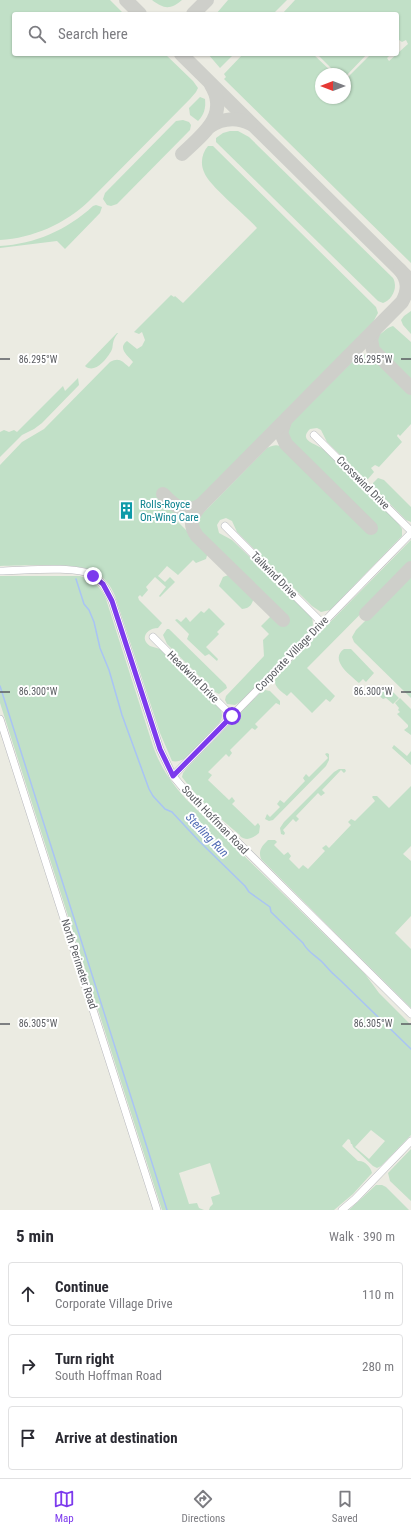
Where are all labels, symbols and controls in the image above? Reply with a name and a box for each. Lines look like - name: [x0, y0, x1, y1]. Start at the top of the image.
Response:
- search box: [12, 12, 399, 56]
- icon: search: [26, 23, 48, 45]
- text: Search here: [58, 25, 128, 43]
- north arrow: [315, 68, 351, 104]
- text: 86.295°W: [19, 354, 58, 365]
- text: 86.295°W: [354, 354, 393, 365]
- street label: Crosswind Drive: [334, 454, 392, 512]
- place label: Rolls-Royce On-Wing Care: [140, 498, 199, 524]
- building icon: Rolls-Royce On-Wing Care: [117, 500, 137, 520]
- street label: Tailwind Drive: [248, 549, 300, 601]
- route end: [84, 567, 102, 585]
- street label: Corporate Village Drive: [253, 614, 331, 694]
- street label: Headwind Drive: [164, 648, 222, 706]
- text: 86.300°W: [19, 686, 58, 697]
- text: 86.300°W: [354, 686, 393, 697]
- route start: [223, 707, 241, 725]
- street label: South Hoffman Road: [179, 783, 251, 857]
- water label: Sterling Run: [183, 810, 232, 860]
- street label: North Perimeter Road: [58, 917, 100, 1011]
- text: 86.305°W: [19, 1018, 58, 1029]
- text: 86.305°W: [354, 1018, 393, 1029]
- text: 5 min: [16, 1226, 54, 1246]
- text: Walk · 390 m: [329, 1229, 395, 1244]
- text: Continue: [55, 1278, 109, 1296]
- icon: ahead: [17, 1283, 39, 1305]
- text: 110 m: [362, 1287, 394, 1302]
- text: Corporate Village Drive: [55, 1296, 173, 1311]
- text: Turn right: [55, 1350, 114, 1368]
- icon: right: [17, 1355, 39, 1377]
- text: 280 m: [362, 1359, 394, 1374]
- text: South Hoffman Road: [55, 1368, 162, 1383]
- icon: arrive: [17, 1427, 39, 1449]
- text: Arrive at destination: [55, 1429, 178, 1447]
- tab: Map: [53, 1488, 75, 1525]
- tab: Directions: [181, 1488, 225, 1525]
- tab: Saved: [332, 1488, 358, 1525]

